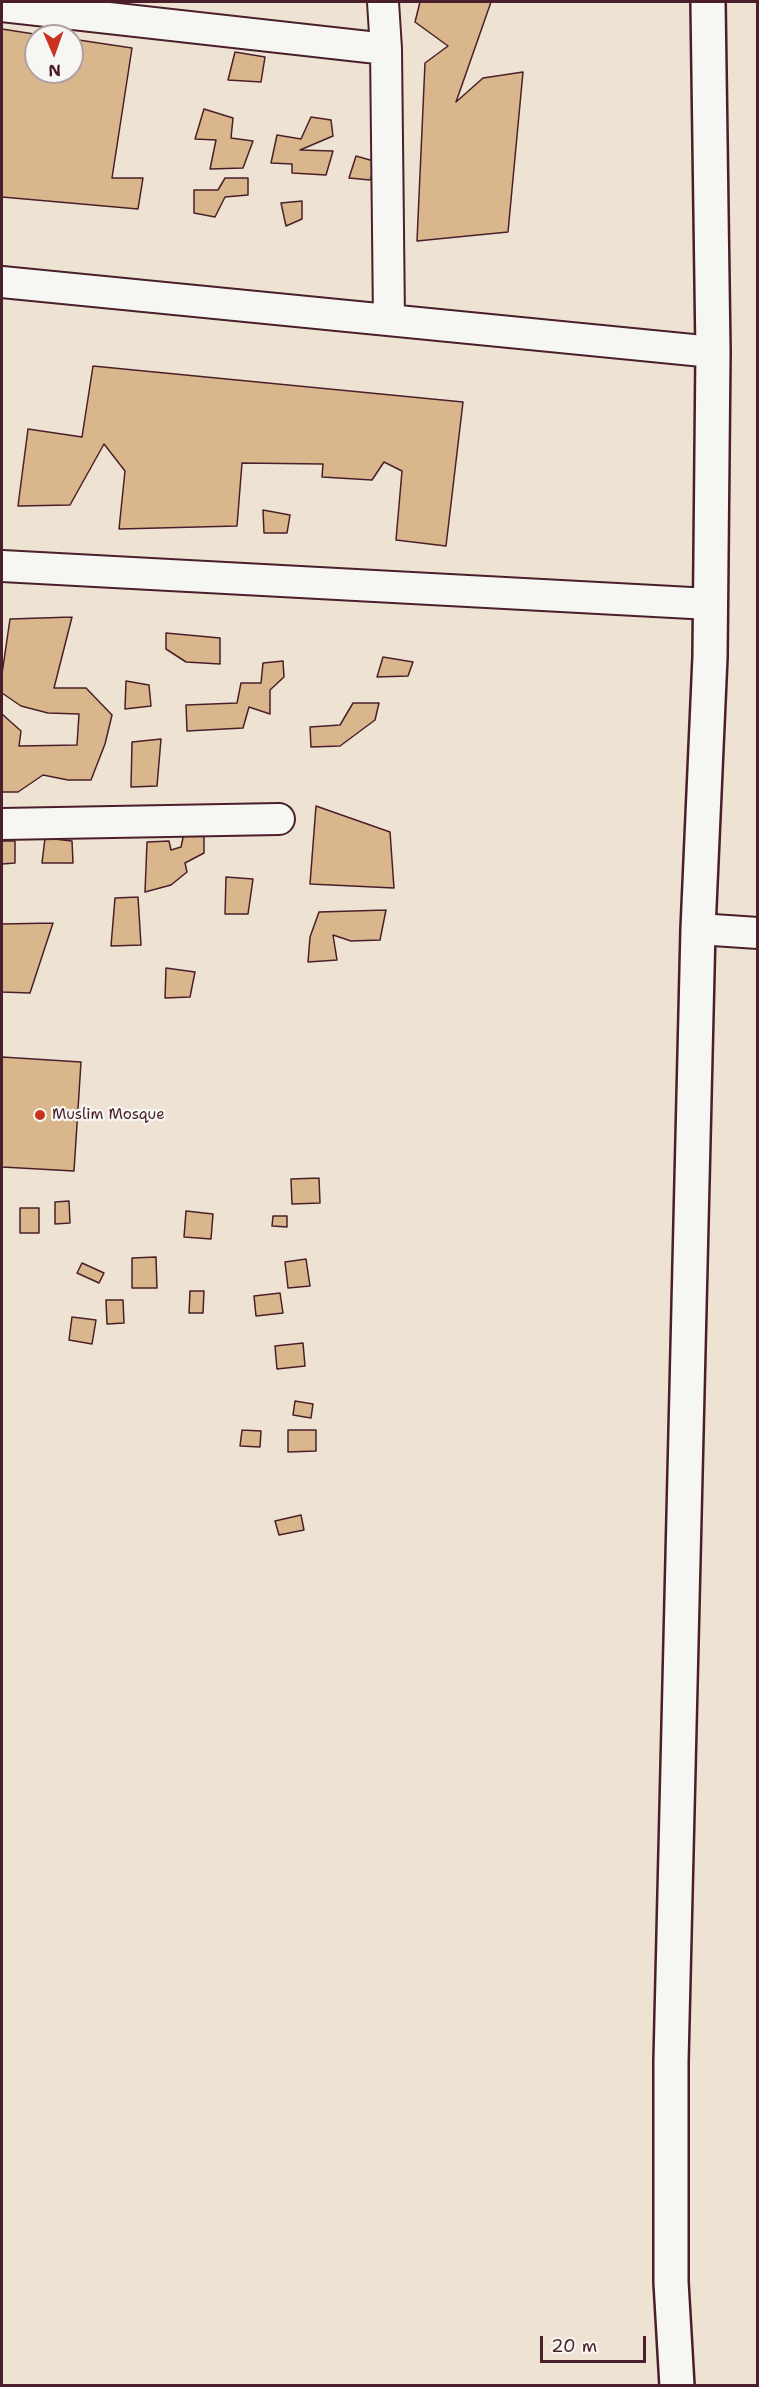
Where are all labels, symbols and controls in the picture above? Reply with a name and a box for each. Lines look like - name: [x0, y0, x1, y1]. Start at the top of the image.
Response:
- north arrow: [24, 24, 84, 84]
- text: N: [48, 60, 61, 81]
- place label: Muslim Mosque: [52, 1106, 165, 1124]
- marker: Muslim Mosque: [33, 1108, 47, 1122]
- scale bar: [543, 2324, 650, 2362]
- text: 20 m: [551, 2334, 597, 2358]

